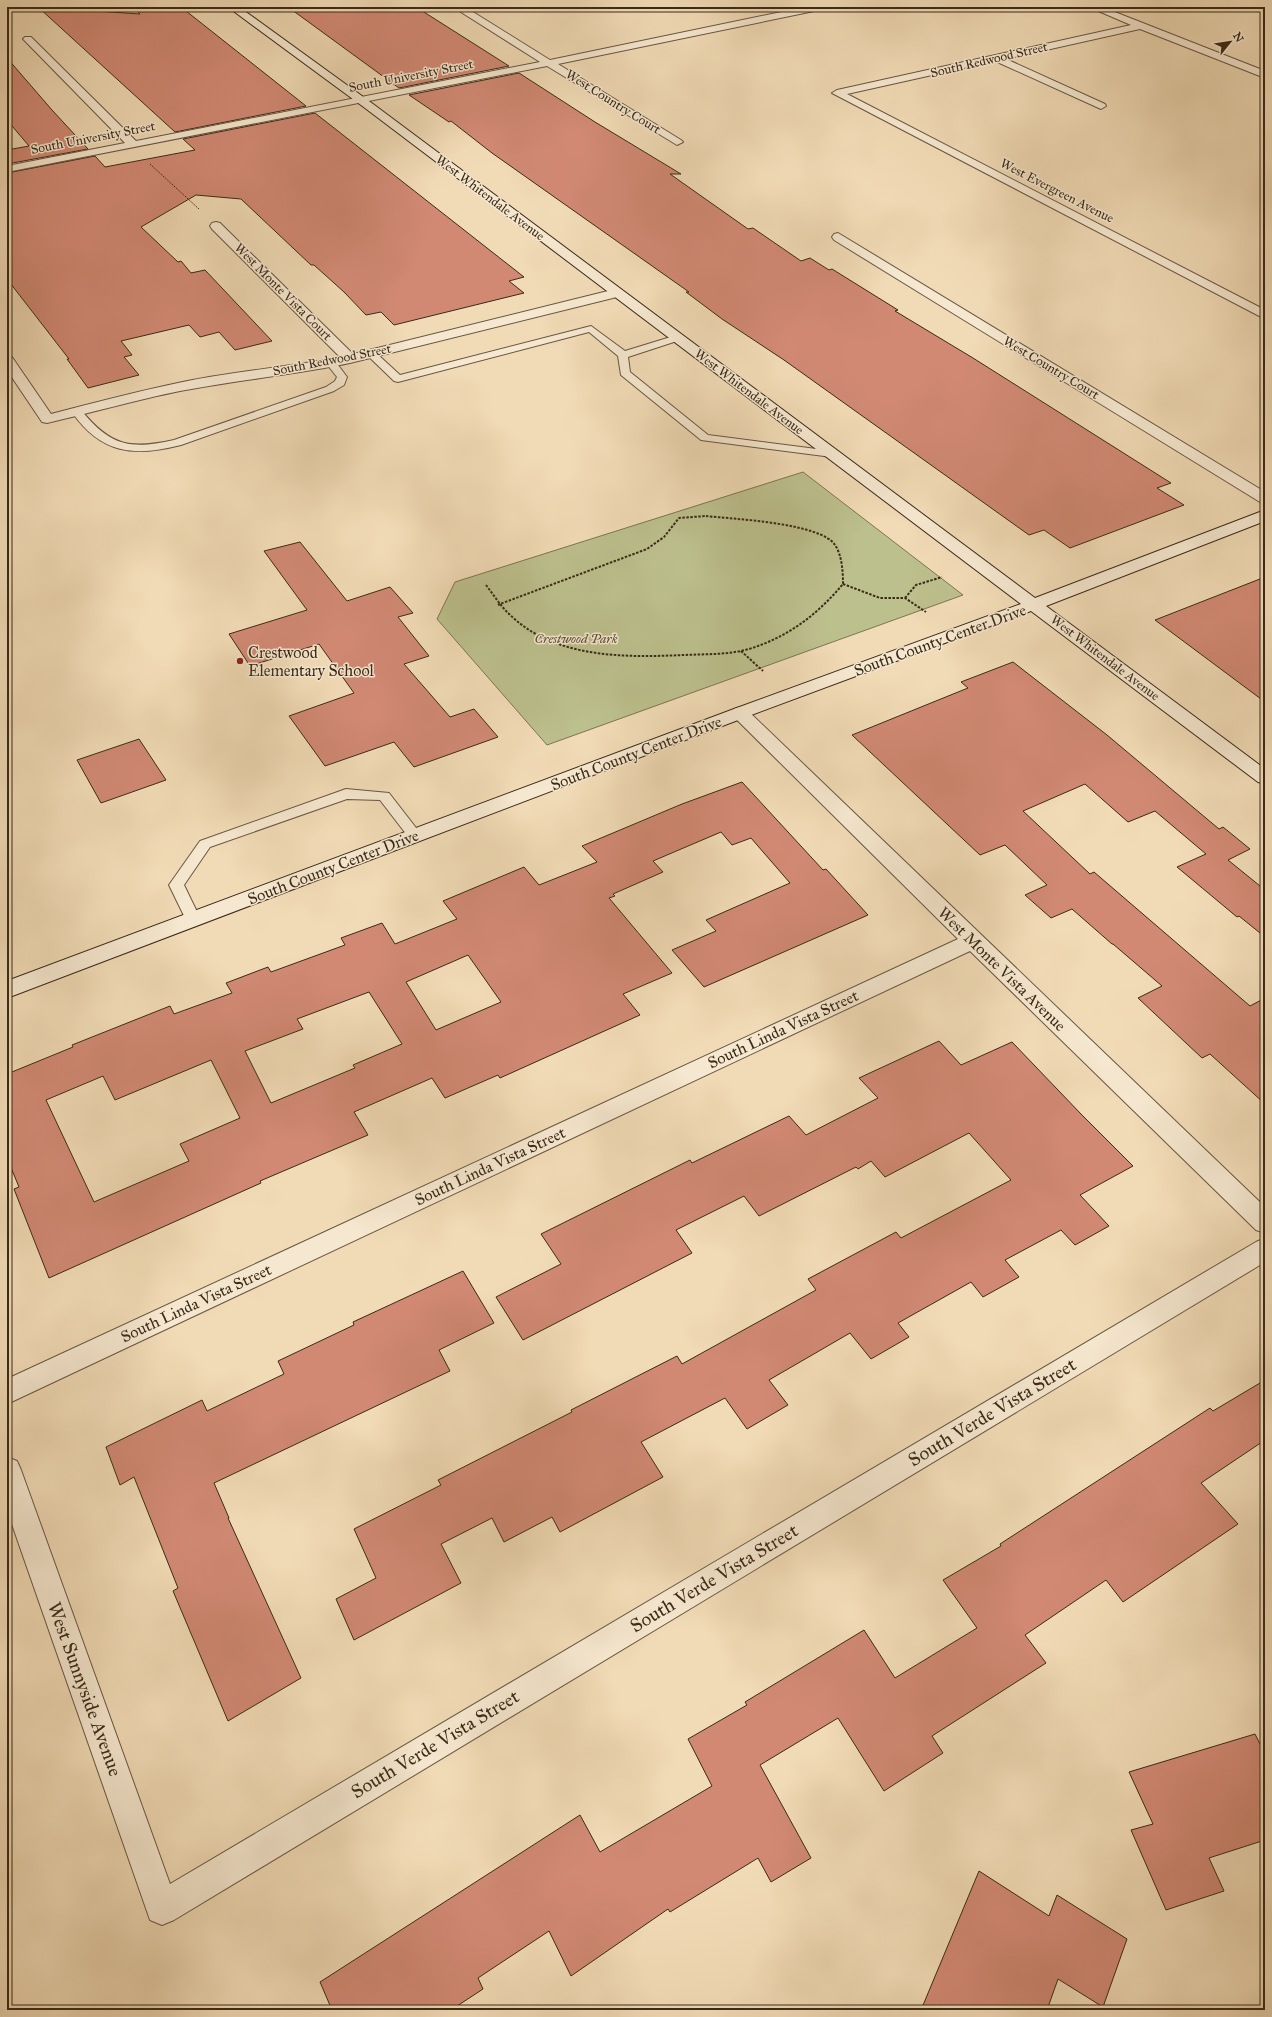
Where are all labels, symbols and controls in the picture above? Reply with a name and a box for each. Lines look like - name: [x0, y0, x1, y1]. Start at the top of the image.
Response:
- north arrow: [1210, 22, 1250, 62]
- text: N: [1230, 30, 1247, 45]
- street label: South Redwood Street: [929, 39, 1050, 81]
- street label: South University Street: [347, 56, 475, 96]
- street label: West Country Court: [563, 66, 664, 138]
- street label: South University Street: [29, 118, 157, 158]
- street label: West Whitendale Avenue: [432, 152, 548, 245]
- street label: West Evergreen Avenue: [998, 155, 1117, 227]
- street label: West Monte Vista Court: [231, 240, 335, 344]
- street label: West Country Court: [1000, 333, 1102, 403]
- street label: South Redwood Street: [272, 341, 393, 379]
- street label: West Whitendale Avenue: [691, 346, 807, 439]
- street label: South County Center Drive: [851, 600, 1029, 680]
- street label: West Whitendale Avenue: [1047, 612, 1163, 705]
- park label: Crestwood Park: [534, 631, 618, 647]
- place label: Crestwood Elementary School: [248, 643, 374, 680]
- marker: Crestwood Elementary School: [235, 656, 245, 666]
- street label: South County Center Drive: [548, 711, 725, 794]
- street label: South County Center Drive: [245, 825, 422, 908]
- street label: West Monte Vista Avenue: [934, 903, 1070, 1035]
- street label: South Linda Vista Street: [705, 986, 862, 1072]
- street label: South Linda Vista Street: [412, 1123, 569, 1209]
- street label: South Linda Vista Street: [118, 1260, 275, 1346]
- street label: South Verde Vista Street: [904, 1353, 1080, 1471]
- street label: South Verde Vista Street: [626, 1519, 802, 1637]
- street label: West Sunnyside Avenue: [43, 1599, 127, 1779]
- street label: South Verde Vista Street: [347, 1685, 523, 1803]

